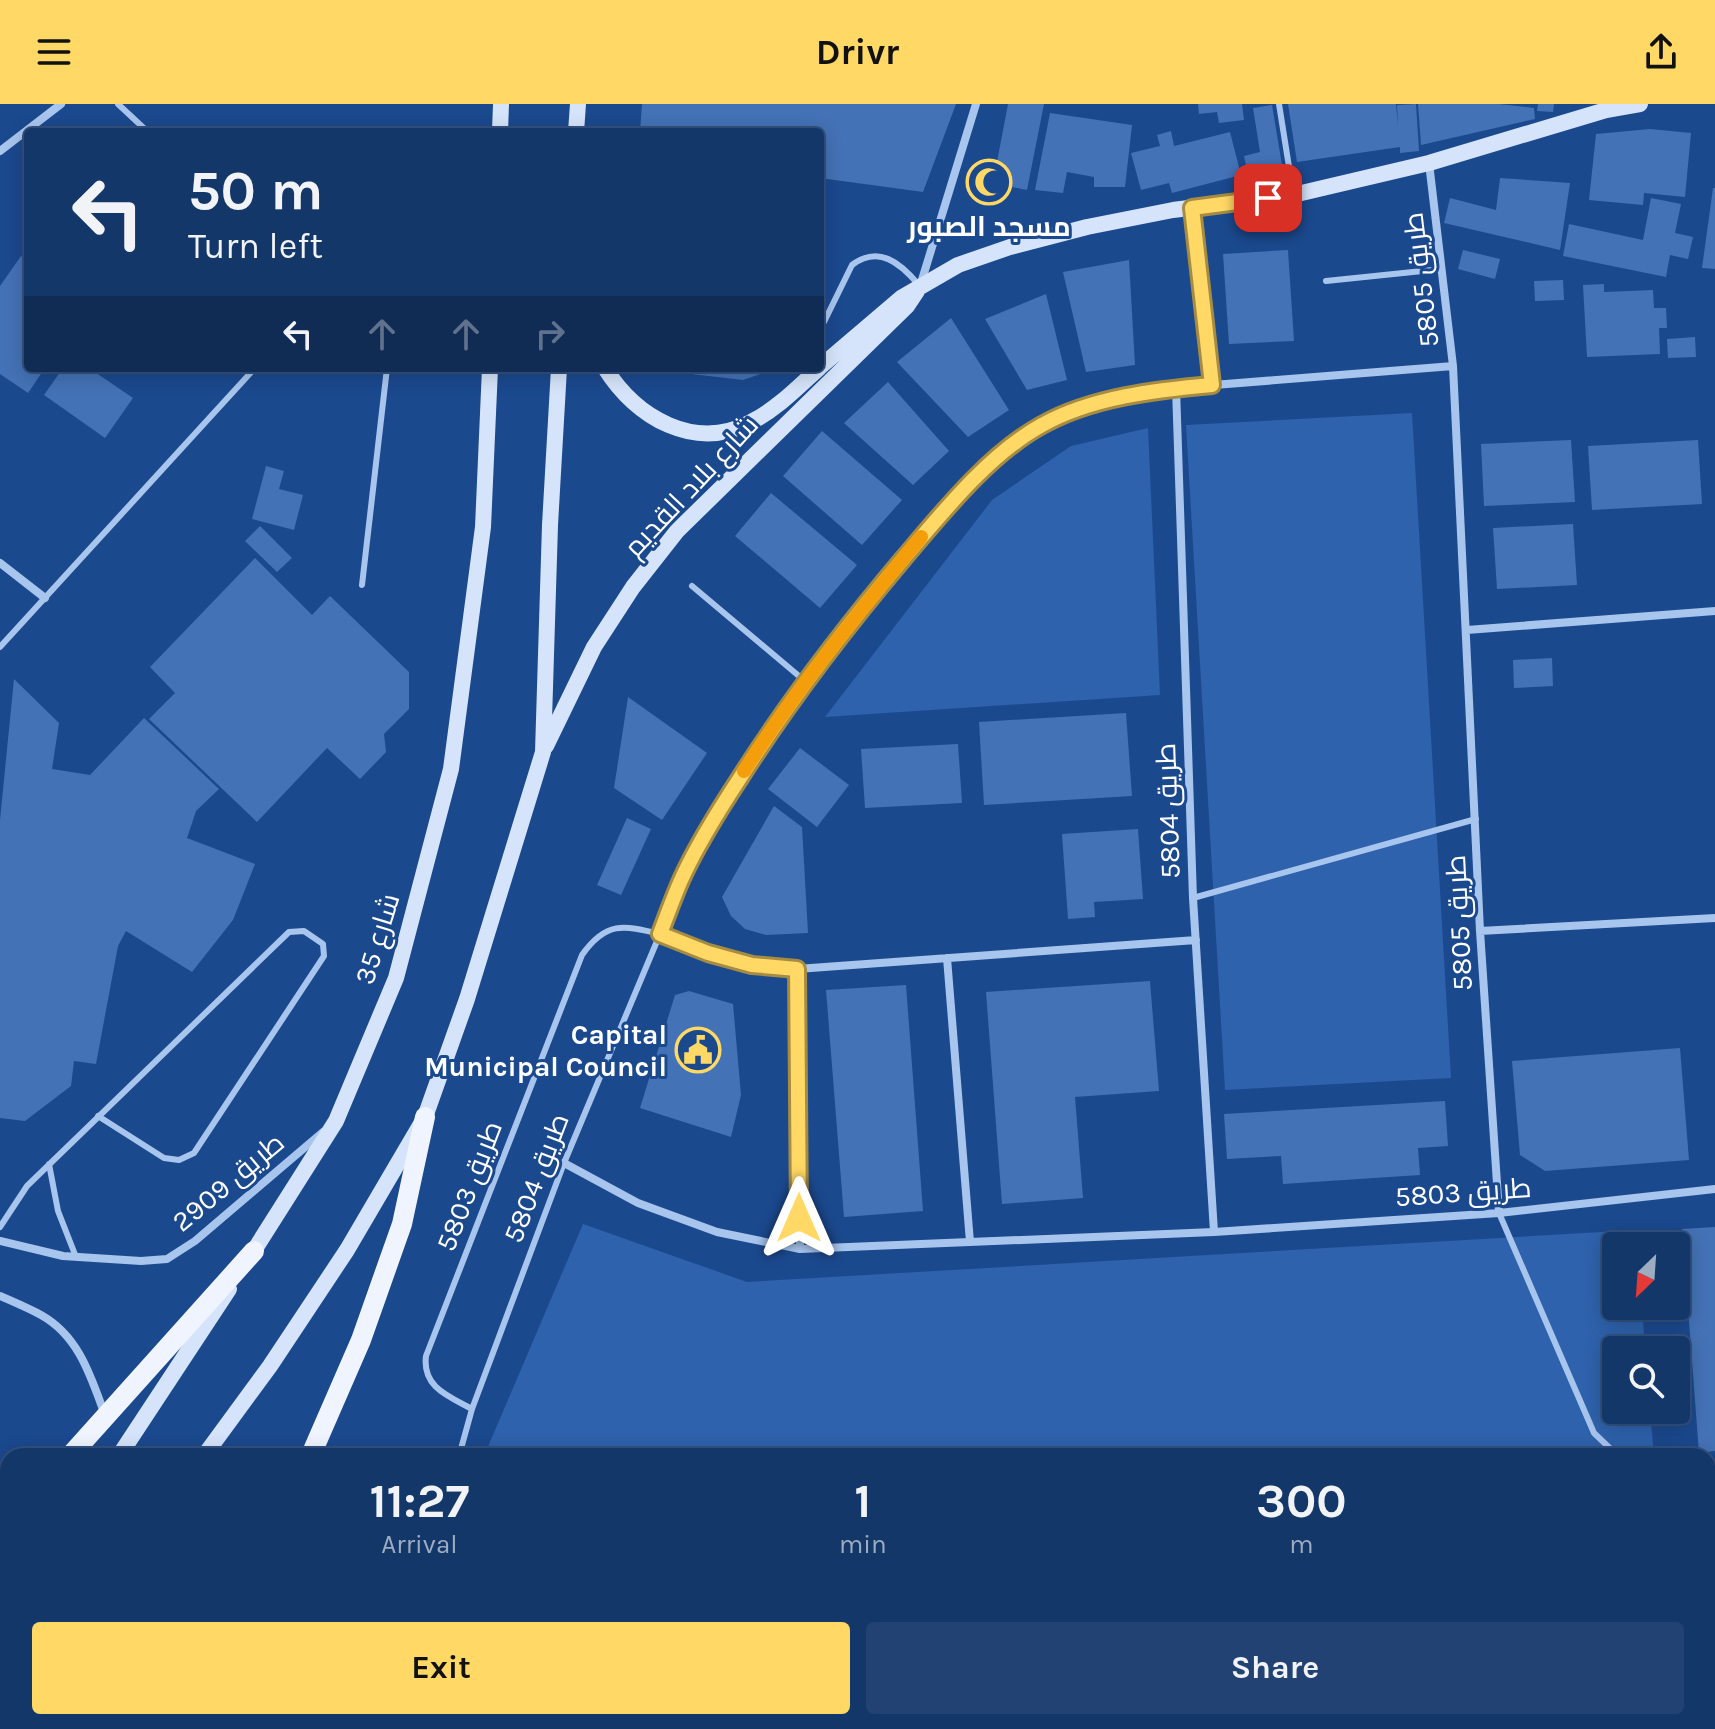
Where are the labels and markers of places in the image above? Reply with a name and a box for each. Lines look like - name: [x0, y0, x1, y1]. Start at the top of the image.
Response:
- mosque icon: مسجد الصبور: [965, 158, 1013, 206]
- pin: [1234, 164, 1302, 232]
- place label: مسجد الصبور: [906, 210, 1071, 243]
- place label: Capital Municipal Council: [424, 1018, 667, 1083]
- public building icon: Capital Municipal Council: [674, 1026, 722, 1074]

